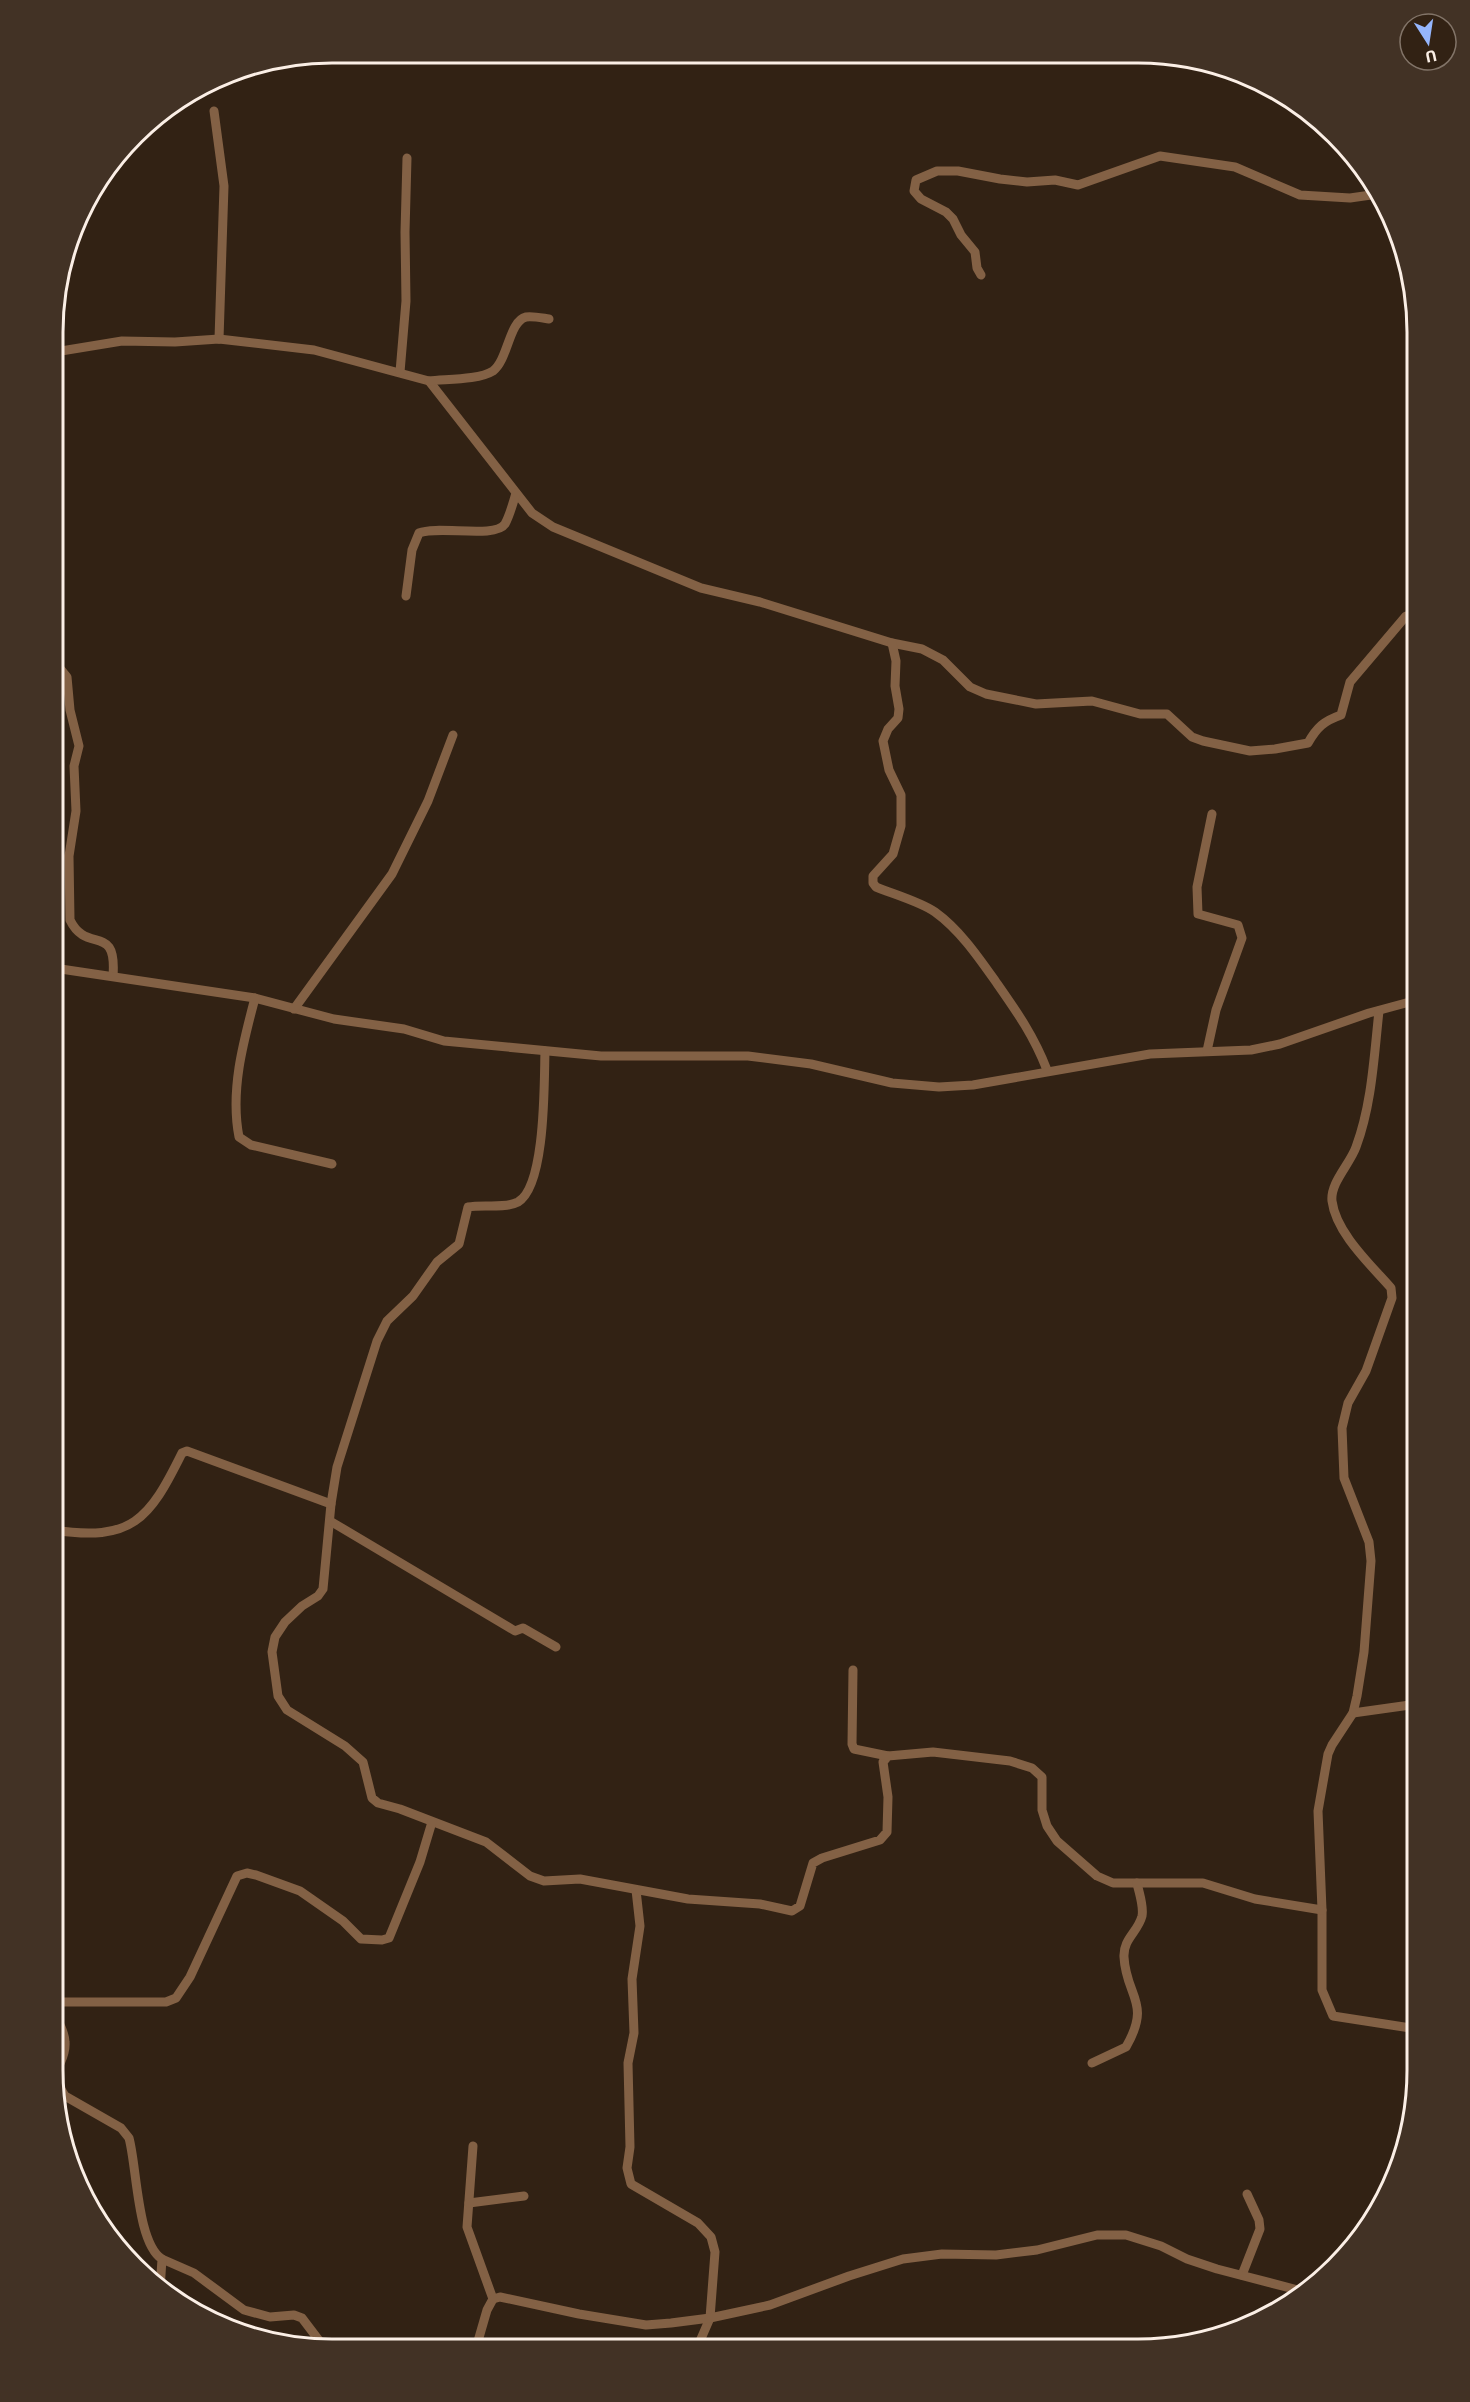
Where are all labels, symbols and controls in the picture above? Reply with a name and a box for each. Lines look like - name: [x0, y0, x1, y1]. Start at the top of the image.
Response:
- north arrow: [1398, 12, 1458, 72]
- text: U: [1424, 47, 1439, 68]

